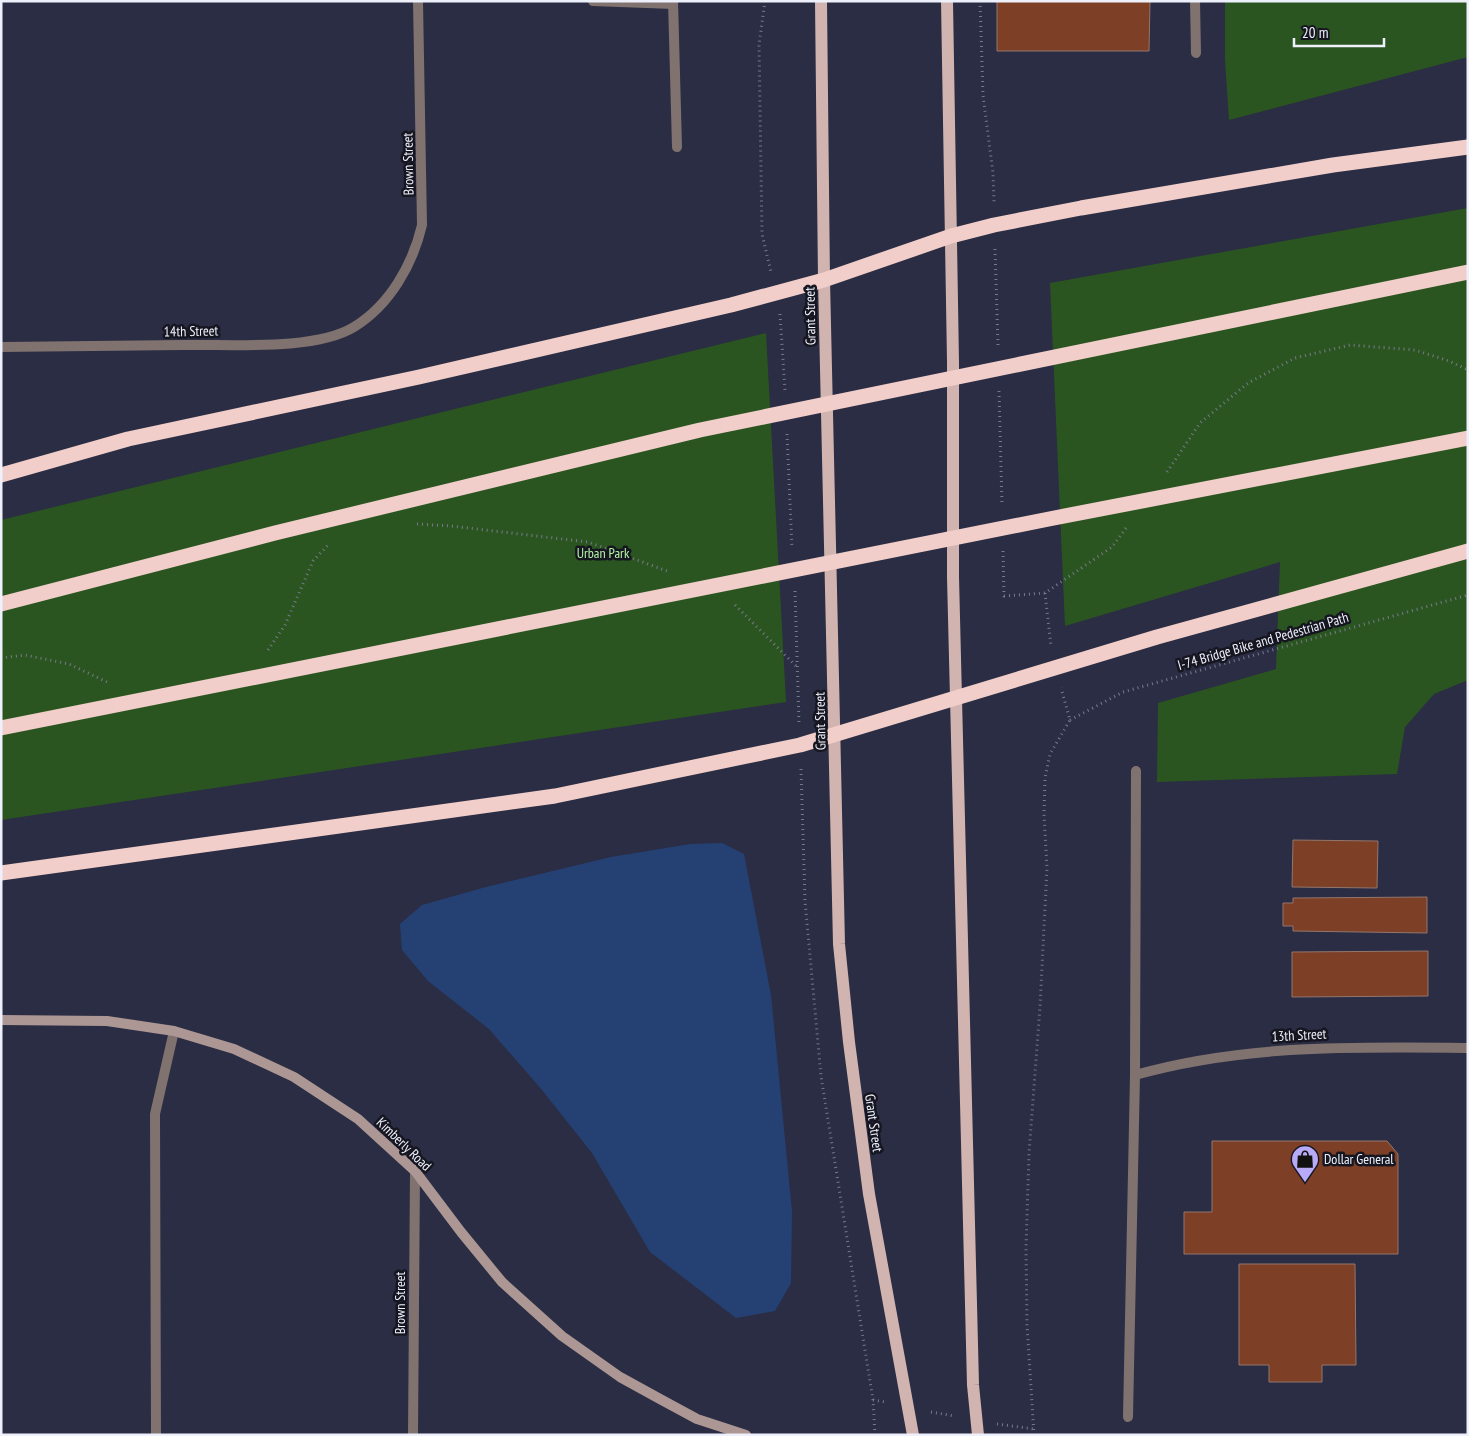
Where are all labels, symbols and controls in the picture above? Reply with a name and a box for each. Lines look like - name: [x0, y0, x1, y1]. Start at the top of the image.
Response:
- scale bar: [1294, 15, 1384, 47]
- text: 20 m: [1302, 23, 1328, 42]
- street label: Brown Street: [398, 132, 418, 196]
- street label: Grant Street: [800, 287, 820, 345]
- street label: 14th Street: [164, 322, 219, 340]
- park label: Urban Park: [577, 544, 630, 562]
- street label: I-74 Bridge Bike and Pedestrian Path: [1175, 608, 1351, 674]
- street label: Grant Street: [810, 692, 830, 750]
- street label: 13th Street: [1271, 1025, 1327, 1045]
- street label: Grant Street: [861, 1093, 887, 1153]
- street label: Kimberly Road: [373, 1113, 435, 1175]
- shop icon: Dollar General: [1290, 1144, 1320, 1183]
- place label: Dollar General: [1324, 1150, 1394, 1168]
- street label: Brown Street: [391, 1272, 409, 1334]

